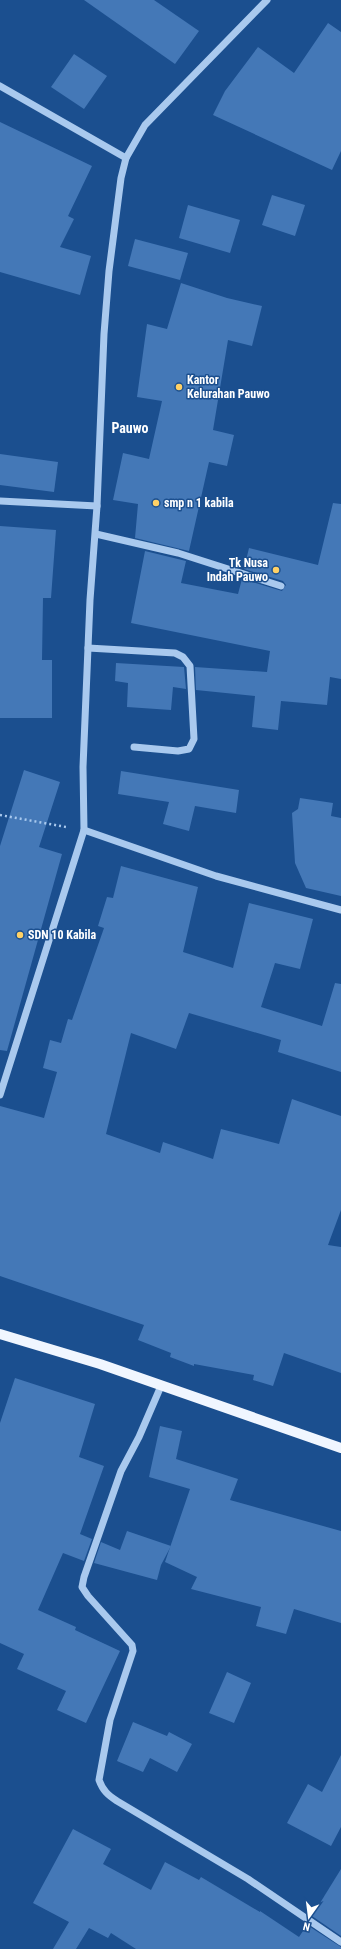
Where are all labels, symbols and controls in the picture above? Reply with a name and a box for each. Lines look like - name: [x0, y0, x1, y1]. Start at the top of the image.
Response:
- place label: Kantor Kelurahan Pauwo: [187, 373, 270, 401]
- marker: Kantor Kelurahan Pauwo: [174, 382, 184, 392]
- district label: Pauwo: [111, 420, 149, 436]
- place label: smp n 1 kabila: [164, 496, 234, 510]
- marker: smp n 1 kabila: [151, 498, 161, 508]
- place label: Tk Nusa Indah Pauwo: [207, 556, 268, 584]
- marker: Tk Nusa Indah Pauwo: [271, 565, 281, 575]
- place label: SDN 10 Kabila: [28, 928, 97, 942]
- marker: SDN 10 Kabila: [15, 930, 25, 940]
- north arrow: [289, 1897, 329, 1937]
- text: N: [302, 1919, 312, 1933]

